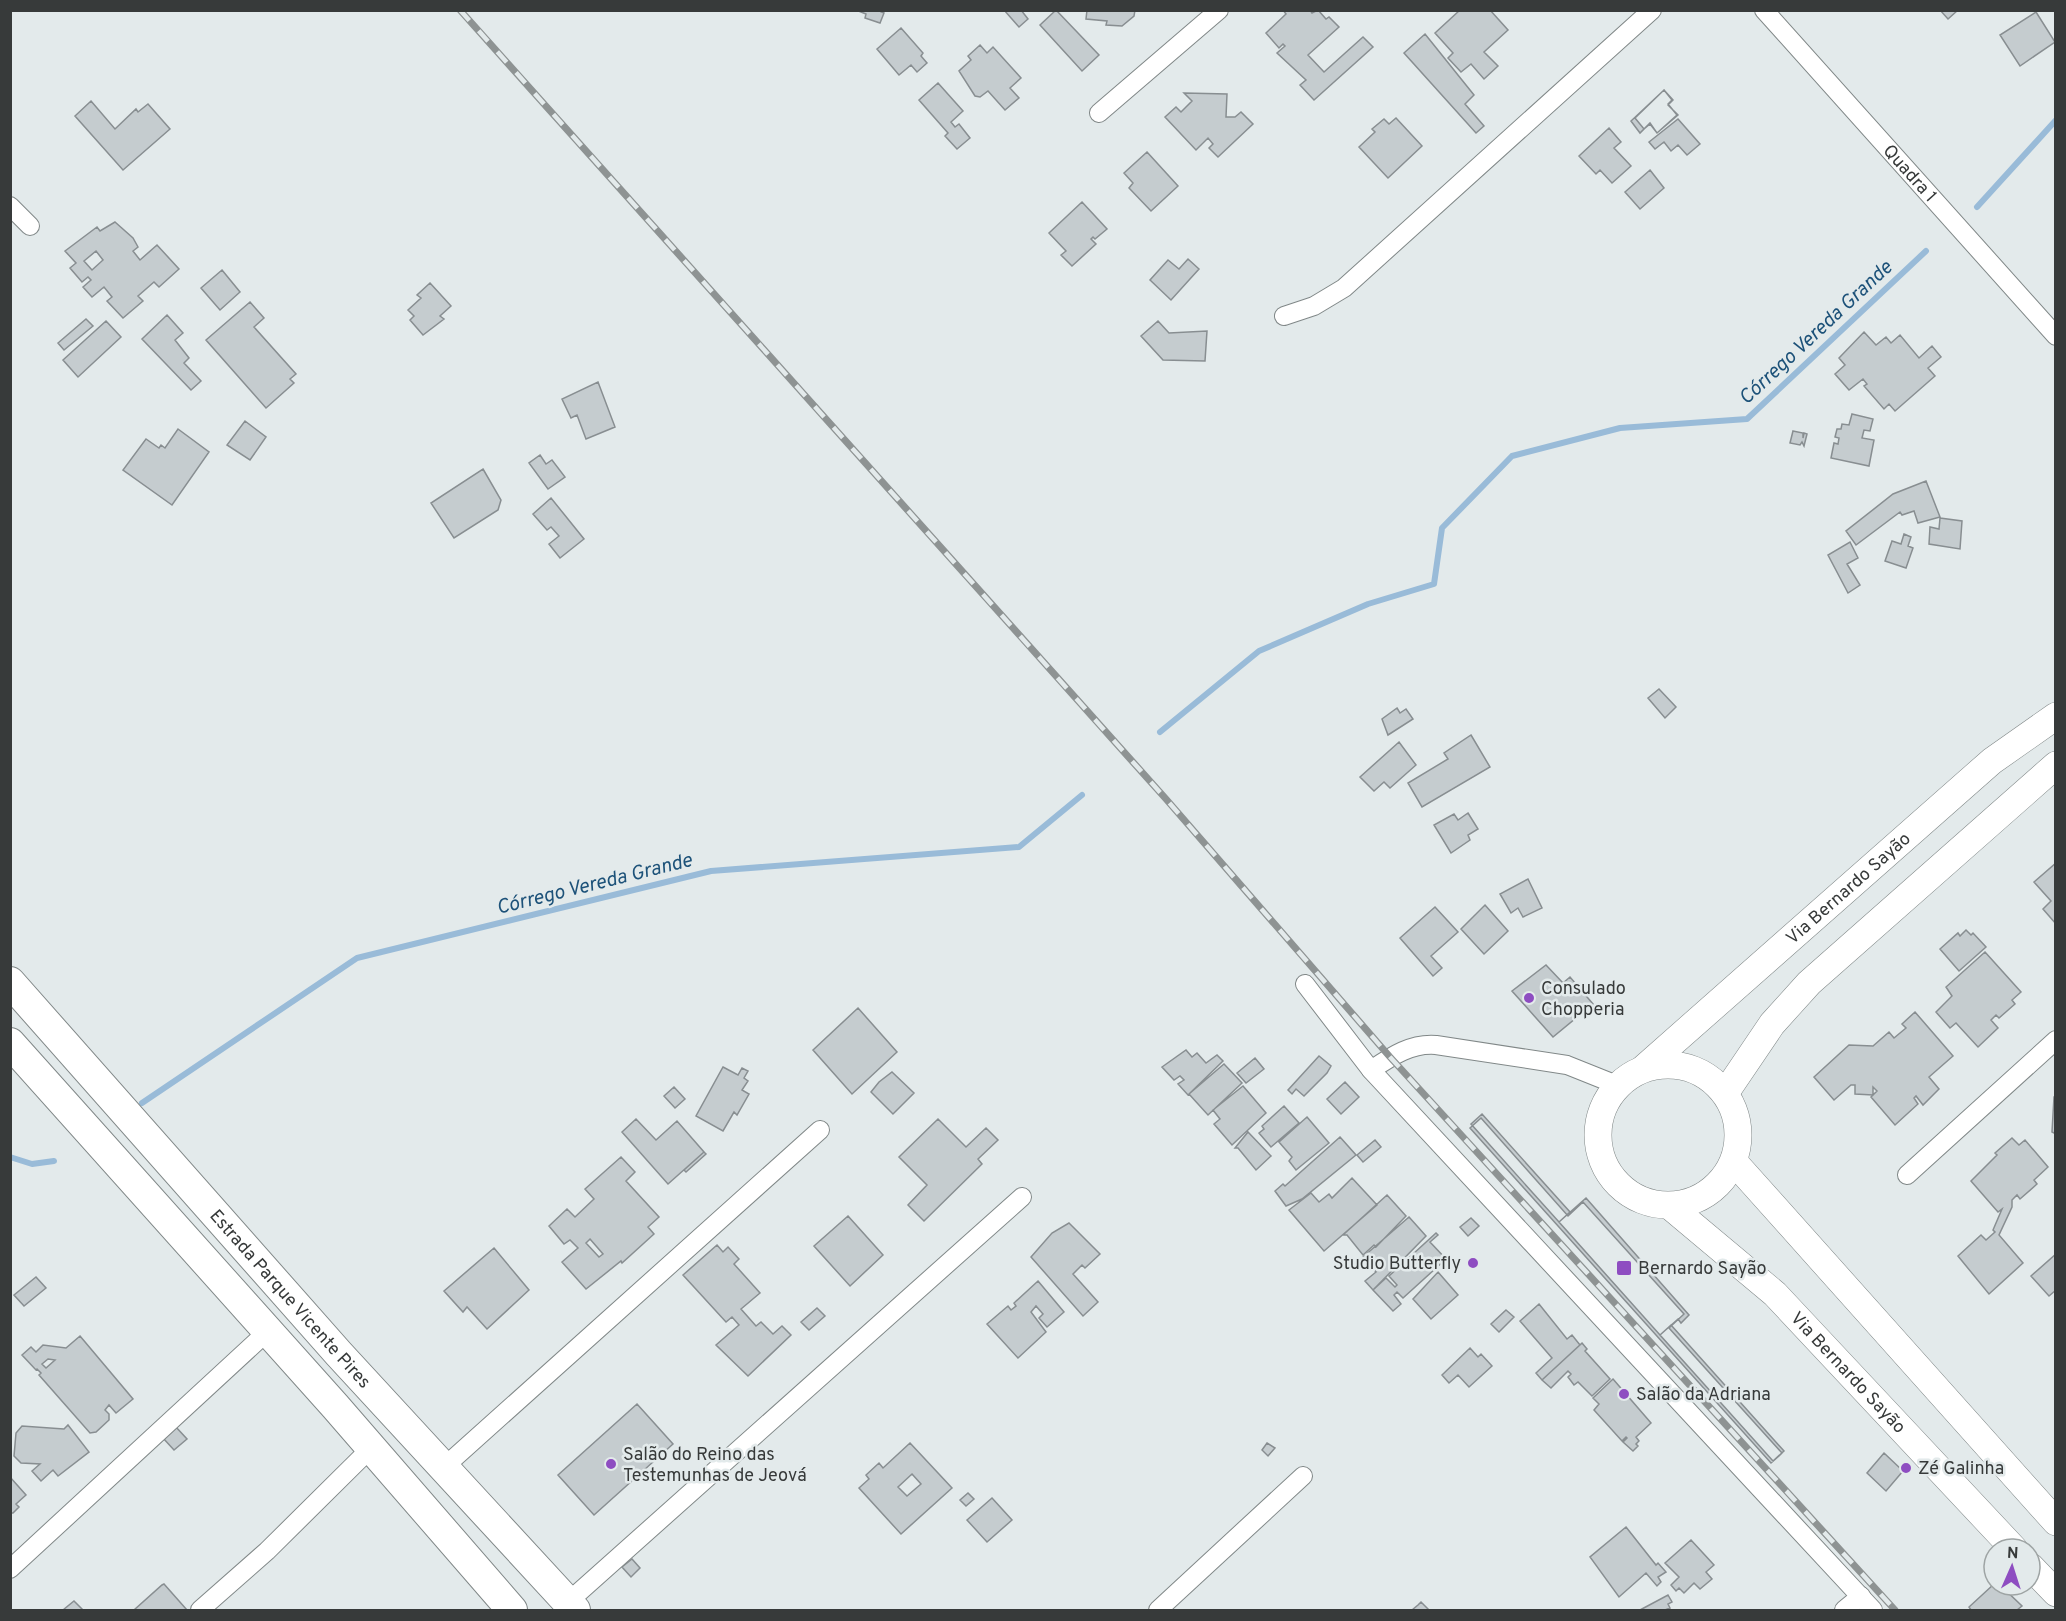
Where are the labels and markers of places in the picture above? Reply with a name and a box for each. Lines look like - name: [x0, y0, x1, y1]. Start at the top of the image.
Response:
- place label: Consulado Chopperia: [1541, 978, 1626, 1022]
- marker: Consulado Chopperia: [1522, 991, 1536, 1005]
- place label: Studio Butterfly: [1333, 1253, 1461, 1276]
- marker: Studio Butterfly: [1466, 1256, 1480, 1270]
- place label: Bernardo Sayão: [1638, 1258, 1767, 1281]
- marker: Bernardo Sayão: [1615, 1259, 1633, 1277]
- place label: Salão da Adriana: [1636, 1384, 1771, 1407]
- marker: Salão da Adriana: [1617, 1387, 1631, 1401]
- place label: Salão do Reino das Testemunhas de Jeová: [623, 1444, 807, 1488]
- marker: Salão do Reino das Testemunhas de Jeová: [604, 1457, 618, 1471]
- place label: Zé Galinha: [1918, 1458, 2004, 1481]
- marker: Zé Galinha: [1899, 1461, 1913, 1475]

